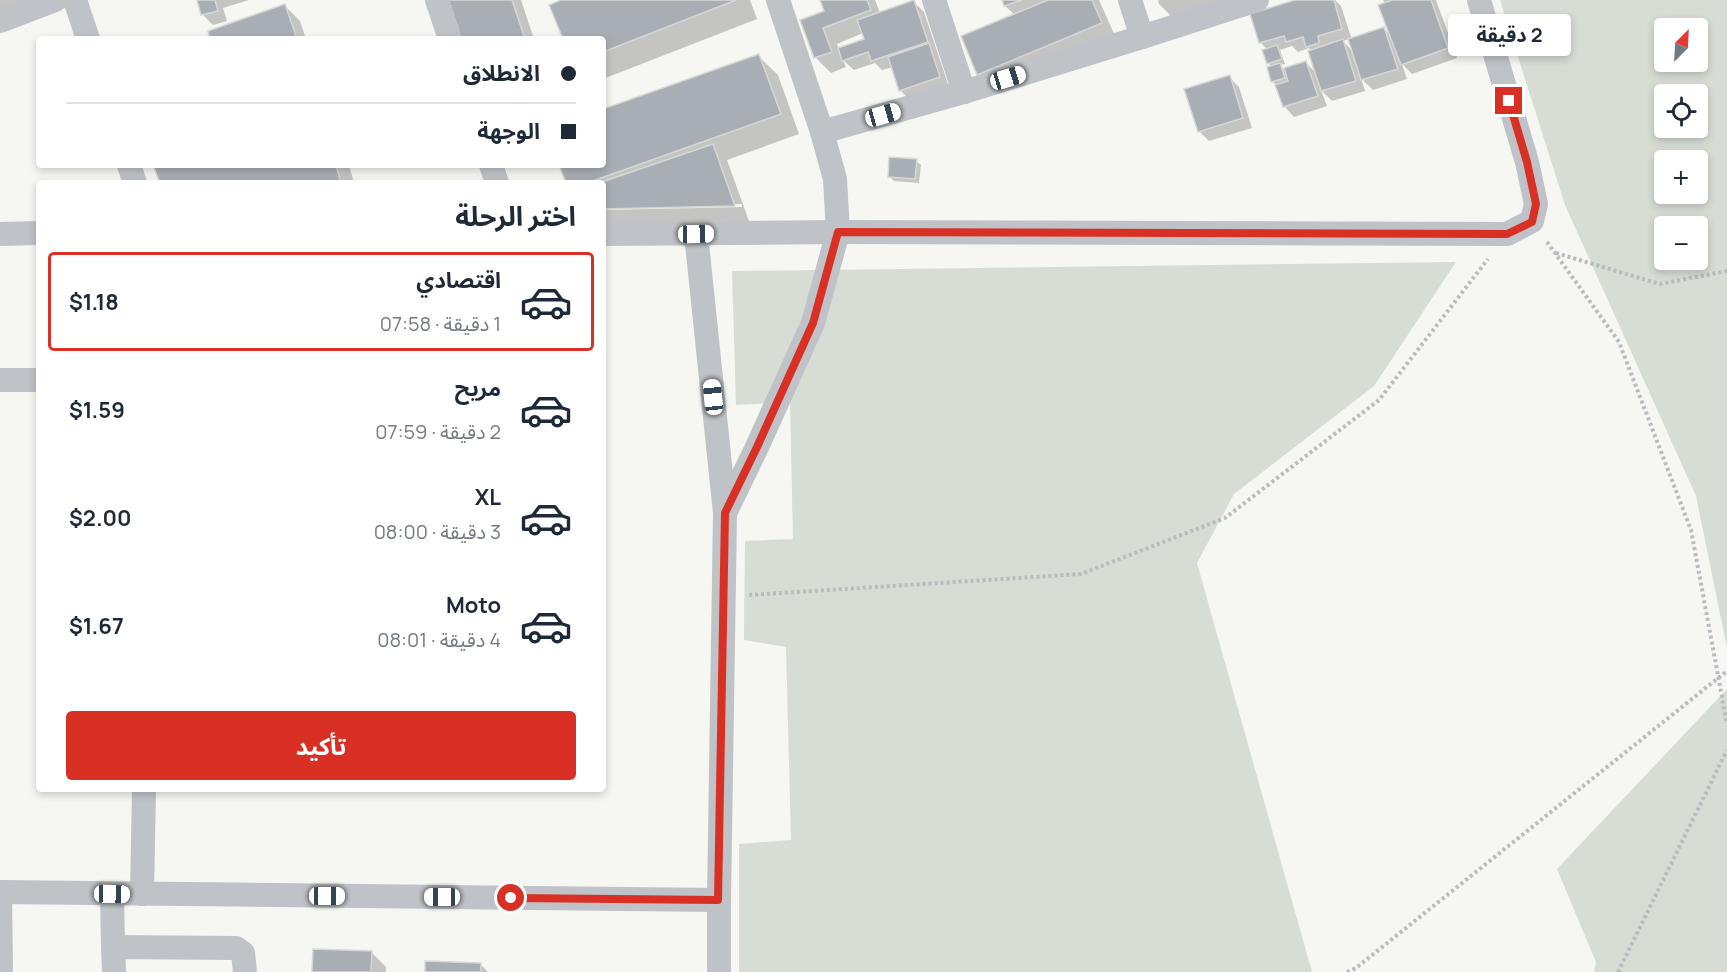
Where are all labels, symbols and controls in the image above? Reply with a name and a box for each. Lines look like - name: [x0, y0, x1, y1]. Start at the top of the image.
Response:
- callout: 2 دقيقة: [1448, 14, 1570, 56]
- north arrow: [1654, 18, 1708, 72]
- map controls: [1654, 18, 1708, 270]
- text: 2 دقيقة: [1476, 21, 1543, 48]
- text: الانطلاق: [463, 58, 540, 88]
- car: [988, 64, 1028, 92]
- button: locate: [1654, 84, 1708, 138]
- route end: [1495, 87, 1522, 114]
- car: [863, 101, 903, 129]
- text: الوجهة: [477, 116, 540, 146]
- button: +: [1654, 150, 1708, 204]
- text: اختر الرحلة: [455, 197, 576, 234]
- button: −: [1654, 216, 1708, 270]
- car: [678, 225, 714, 243]
- text: اقتصادي: [416, 265, 501, 295]
- icon: car: [519, 275, 573, 329]
- text: $1.18: [69, 287, 119, 317]
- text: 1 دقيقة · 07:58: [380, 310, 501, 337]
- text: مريح: [455, 373, 501, 403]
- car: [702, 378, 724, 416]
- icon: car: [519, 383, 573, 437]
- text: $1.59: [69, 395, 125, 425]
- text: 2 دقيقة · 07:59: [375, 418, 501, 445]
- text: XL: [475, 482, 501, 512]
- icon: car: [519, 491, 573, 545]
- text: $2.00: [69, 503, 132, 533]
- text: 3 دقيقة · 08:00: [374, 518, 501, 545]
- text: Moto: [446, 590, 501, 620]
- icon: car: [519, 599, 573, 653]
- text: $1.67: [69, 611, 124, 641]
- text: 4 دقيقة · 08:01: [377, 626, 501, 653]
- button: تأكيد: [66, 711, 576, 780]
- route start: [497, 884, 524, 911]
- car: [94, 885, 130, 903]
- car: [309, 887, 345, 905]
- car: [424, 888, 460, 906]

